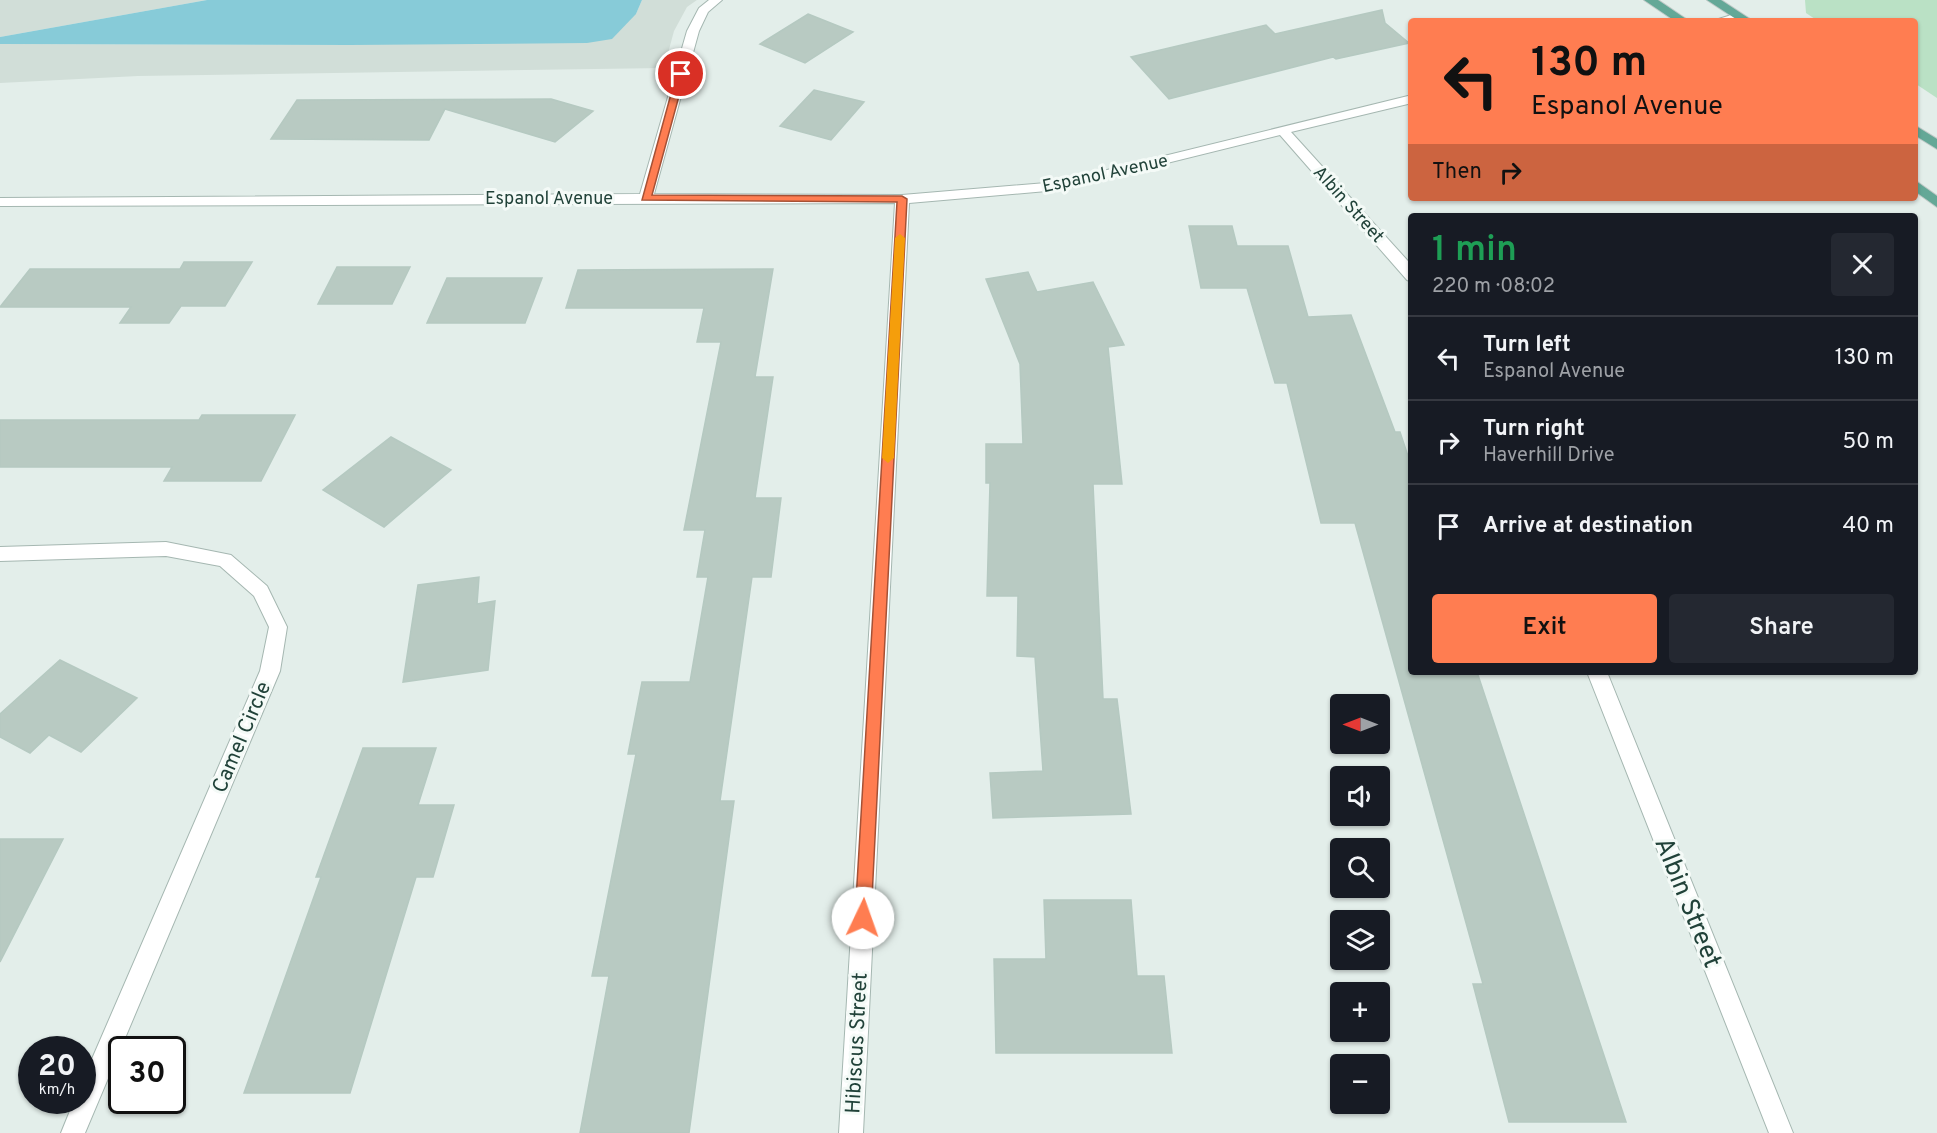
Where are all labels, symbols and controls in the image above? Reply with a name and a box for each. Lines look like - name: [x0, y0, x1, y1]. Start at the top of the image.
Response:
- text: 130 m: [1531, 38, 1647, 91]
- icon: left: [1432, 42, 1510, 120]
- pin: [655, 48, 706, 99]
- icon: arrive: [664, 57, 697, 90]
- text: Espanol Avenue: [1531, 90, 1723, 124]
- street label: Espanol Avenue: [1040, 150, 1170, 199]
- icon: right: [1494, 156, 1527, 189]
- text: Then: [1432, 159, 1482, 186]
- street label: Albin Street: [1307, 162, 1388, 248]
- street label: Espanol Avenue: [485, 188, 613, 211]
- text: 1 min: [1432, 228, 1517, 274]
- button: close: [1831, 233, 1894, 296]
- text: 220 m · 08:02: [1432, 274, 1555, 300]
- text: Turn left: [1483, 332, 1571, 359]
- icon: left: [1432, 342, 1465, 375]
- text: 130 m: [1835, 345, 1894, 372]
- text: Espanol Avenue: [1483, 359, 1625, 385]
- text: Turn right: [1483, 416, 1585, 443]
- icon: right: [1432, 426, 1465, 459]
- text: 50 m: [1842, 429, 1894, 456]
- text: Haverhill Drive: [1483, 443, 1615, 469]
- icon: arrive: [1432, 510, 1465, 543]
- text: Arrive at destination: [1483, 513, 1693, 540]
- text: 40 m: [1842, 513, 1894, 540]
- button: Exit: [1432, 594, 1657, 663]
- button: Share: [1669, 594, 1894, 663]
- street label: Camel Circle: [207, 678, 278, 797]
- north arrow: [1330, 694, 1390, 754]
- map controls: [1330, 694, 1390, 1114]
- button: sound: [1330, 766, 1390, 826]
- street label: Albin Street: [1646, 833, 1728, 973]
- button: search: [1330, 838, 1390, 898]
- position arrow: [831, 886, 895, 950]
- button: layers: [1330, 910, 1390, 970]
- street label: Hibiscus Street: [840, 972, 875, 1114]
- button: +: [1330, 982, 1390, 1042]
- speed limit sign: 30: [108, 1036, 186, 1114]
- text: 20: [38, 1049, 76, 1086]
- button: −: [1330, 1054, 1390, 1114]
- text: km/h: [39, 1081, 75, 1100]

